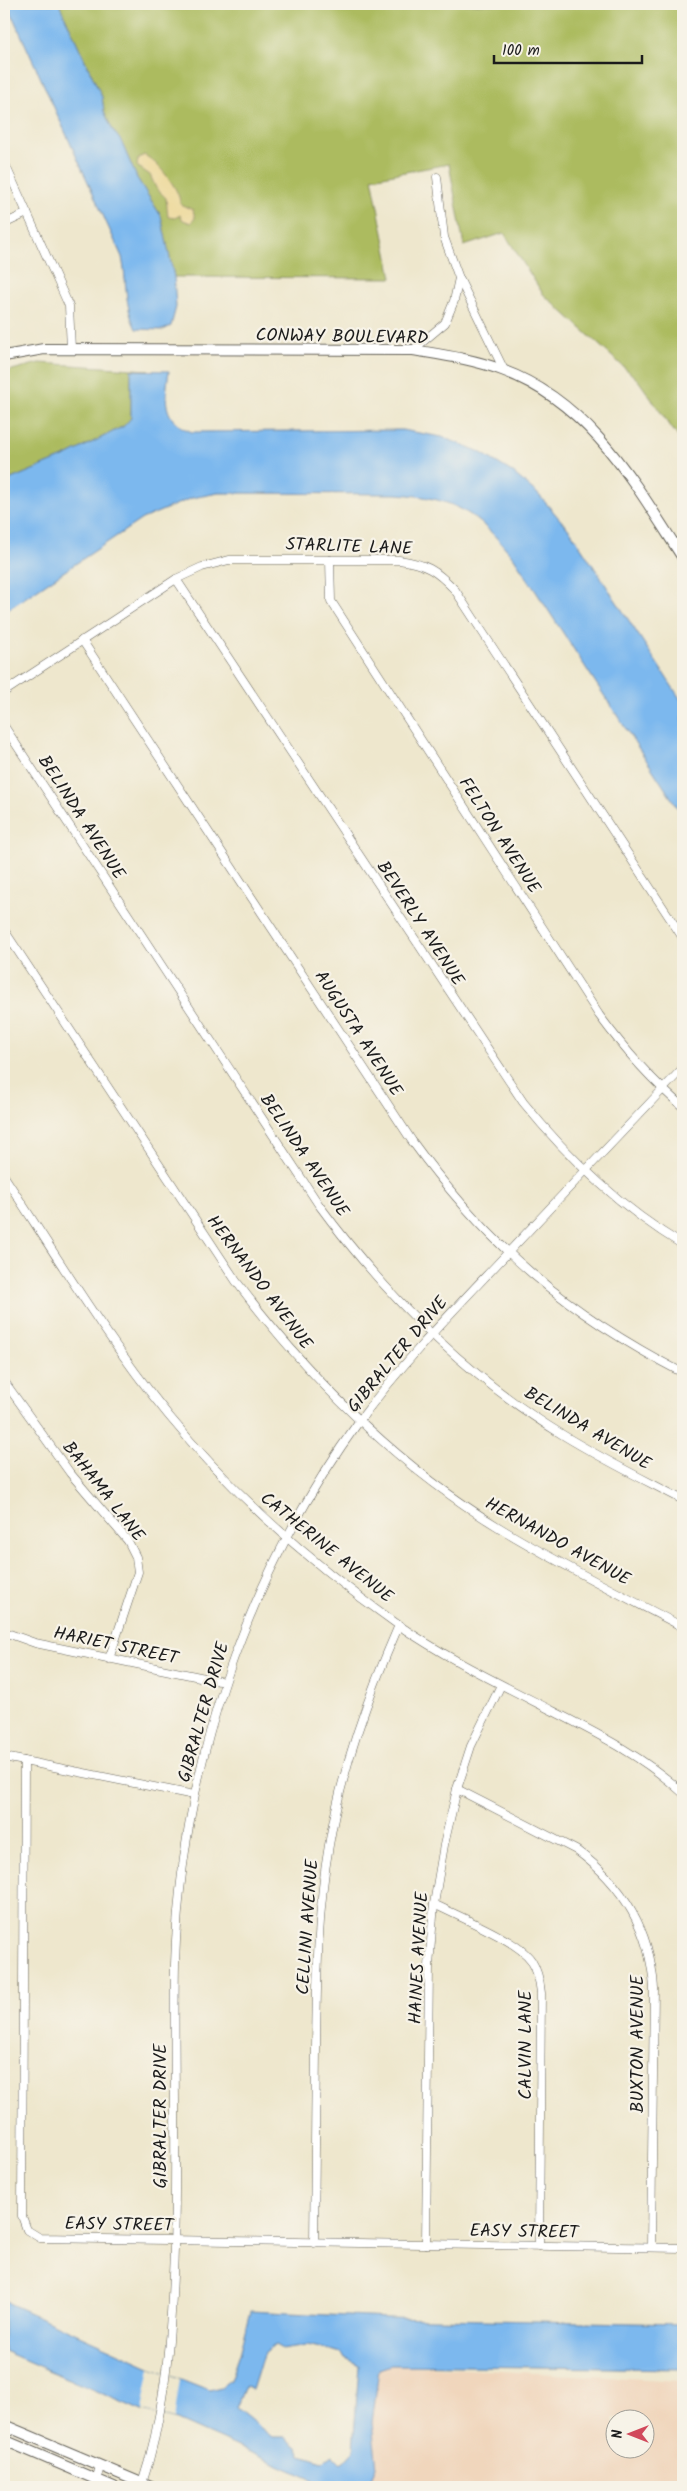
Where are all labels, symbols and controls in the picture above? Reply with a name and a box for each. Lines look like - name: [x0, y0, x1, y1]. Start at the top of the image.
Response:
- scale bar: [494, 32, 642, 64]
- text: 100 m: [502, 39, 540, 63]
- street label: CONWAY BOULEVARD: [255, 321, 429, 354]
- street label: STARLITE LANE: [285, 531, 413, 564]
- street label: BELINDA AVENUE: [29, 750, 132, 886]
- street label: FELTON AVENUE: [450, 772, 548, 900]
- street label: BEVERLY AVENUE: [368, 855, 472, 993]
- street label: AUGUSTA AVENUE: [306, 965, 410, 1103]
- street label: BELINDA AVENUE: [251, 1088, 356, 1224]
- street label: HERNANDO AVENUE: [198, 1209, 320, 1357]
- street label: GIBRALTER DRIVE: [340, 1290, 456, 1420]
- street label: BELINDA AVENUE: [518, 1380, 657, 1479]
- street label: BAHAMA LANE: [54, 1435, 152, 1549]
- street label: CATHERINE AVENUE: [253, 1485, 399, 1611]
- street label: HERNANDO AVENUE: [479, 1490, 636, 1595]
- street label: HARIET STREET: [51, 1619, 182, 1674]
- street label: GIBRALTER DRIVE: [171, 1638, 238, 1786]
- street label: CELLINI AVENUE: [289, 1858, 328, 1996]
- street label: HAINES AVENUE: [402, 1891, 437, 2025]
- street label: BUXTON AVENUE: [624, 1975, 653, 2113]
- street label: CALVIN LANE: [512, 1990, 541, 2100]
- street label: GIBRALTER DRIVE: [147, 2043, 176, 2189]
- street label: EASY STREET: [64, 2210, 175, 2241]
- street label: EASY STREET: [469, 2217, 580, 2248]
- north arrow: [604, 2408, 654, 2458]
- text: N: [607, 2429, 629, 2438]

